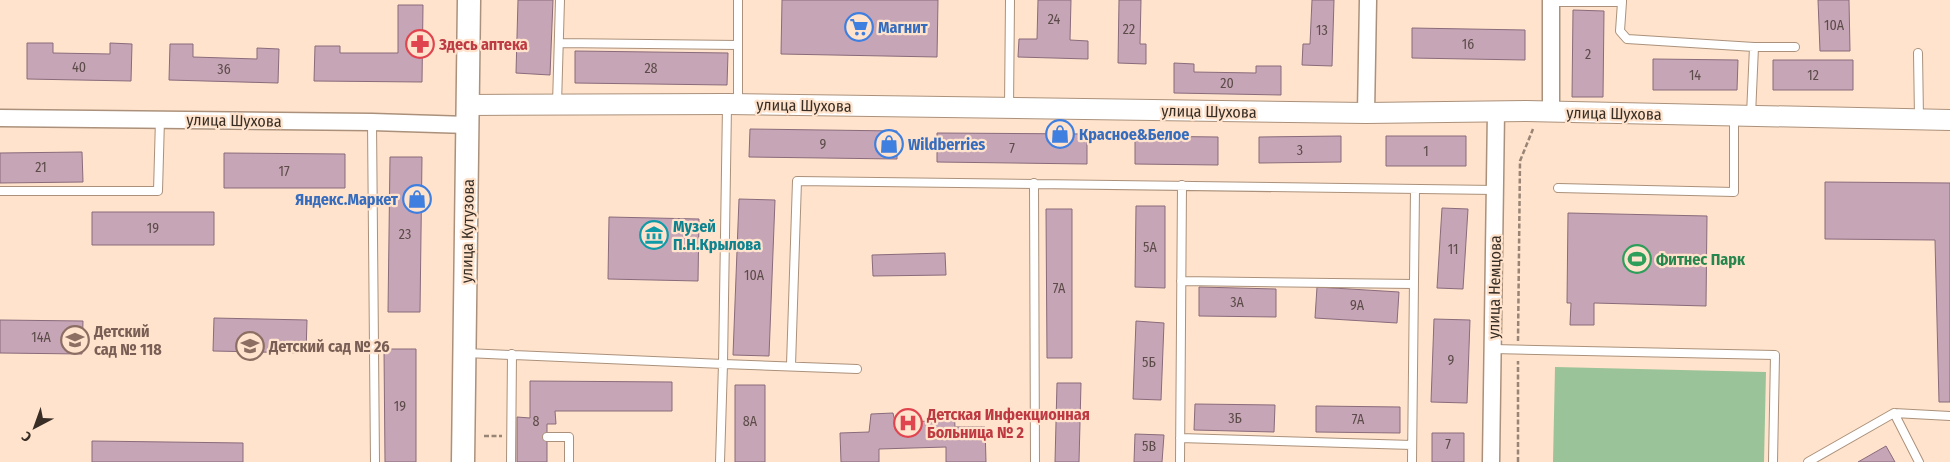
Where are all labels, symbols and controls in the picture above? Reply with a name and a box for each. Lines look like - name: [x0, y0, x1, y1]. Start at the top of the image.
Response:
- house number: 24: [1048, 11, 1061, 28]
- supermarket icon: Магнит: [844, 12, 874, 42]
- house number: 10А: [1824, 17, 1845, 34]
- place label: Магнит: [878, 18, 928, 37]
- house number: 22: [1123, 21, 1135, 38]
- house number: 13: [1316, 22, 1328, 39]
- pharmacy icon: Здесь аптека: [405, 29, 435, 59]
- place label: Здесь аптека: [438, 35, 528, 54]
- house number: 16: [1462, 36, 1474, 53]
- house number: 2: [1585, 46, 1591, 63]
- house number: 40: [72, 59, 86, 76]
- house number: 28: [644, 60, 658, 77]
- house number: 36: [217, 61, 231, 78]
- house number: 14: [1689, 67, 1701, 84]
- house number: 12: [1807, 67, 1819, 84]
- house number: 20: [1220, 75, 1234, 92]
- street label: улица Шухова: [756, 95, 852, 116]
- street label: улица Шухова: [1161, 101, 1257, 122]
- street label: улица Шухова: [1566, 103, 1662, 124]
- street label: улица Шухова: [186, 110, 282, 131]
- shop icon: Красное&Белое: [1045, 119, 1075, 149]
- place label: Красное&Белое: [1079, 125, 1189, 144]
- shop icon: Wildberries: [874, 129, 904, 159]
- place label: Wildberries: [908, 135, 985, 154]
- house number: 9: [820, 136, 827, 153]
- house number: 7: [1009, 140, 1015, 157]
- house number: 3: [1297, 142, 1303, 159]
- house number: 1: [1423, 143, 1429, 160]
- house number: 21: [35, 159, 47, 176]
- house number: 17: [278, 163, 290, 180]
- street label: улица Кутузова: [457, 179, 478, 283]
- shop icon: Яндекс.Маркет: [402, 184, 432, 214]
- place label: Яндекс.Маркет: [295, 190, 398, 209]
- place label: Музей П.Н.Крылова: [673, 217, 761, 254]
- house number: 19: [147, 220, 159, 237]
- museum icon: Музей П.Н.Крылова: [639, 220, 669, 250]
- house number: 23: [399, 226, 411, 243]
- street label: улица Немцова: [1484, 235, 1505, 339]
- house number: 5А: [1143, 239, 1158, 256]
- house number: 11: [1448, 241, 1458, 258]
- sports icon: Фитнес Парк: [1622, 244, 1652, 274]
- place label: Фитнес Парк: [1656, 250, 1746, 269]
- house number: 10А: [744, 267, 765, 284]
- house number: 7А: [1053, 280, 1066, 297]
- house number: 3А: [1230, 294, 1244, 311]
- house number: 9А: [1350, 297, 1365, 314]
- place label: Детский сад № 118: [93, 322, 162, 359]
- school or university icon: Детский сад № 118: [60, 325, 90, 355]
- house number: 14А: [31, 329, 51, 346]
- school or university icon: Детский сад № 26: [235, 331, 265, 361]
- place label: Детский сад № 26: [268, 337, 390, 356]
- house number: 9: [1448, 352, 1455, 369]
- house number: 5Б: [1142, 354, 1156, 371]
- house number: 19: [394, 398, 406, 415]
- north arrow: [10, 402, 60, 452]
- place label: Детская Инфекционная Больница № 2: [926, 405, 1090, 442]
- hospital icon: Детская Инфекционная Больница № 2: [893, 408, 923, 438]
- house number: 3Б: [1228, 410, 1242, 427]
- house number: 7А: [1352, 411, 1365, 428]
- house number: 8: [533, 413, 540, 430]
- house number: 8А: [743, 413, 758, 430]
- text: С: [18, 427, 35, 445]
- house number: 7: [1445, 436, 1451, 453]
- house number: 5В: [1142, 438, 1156, 455]

